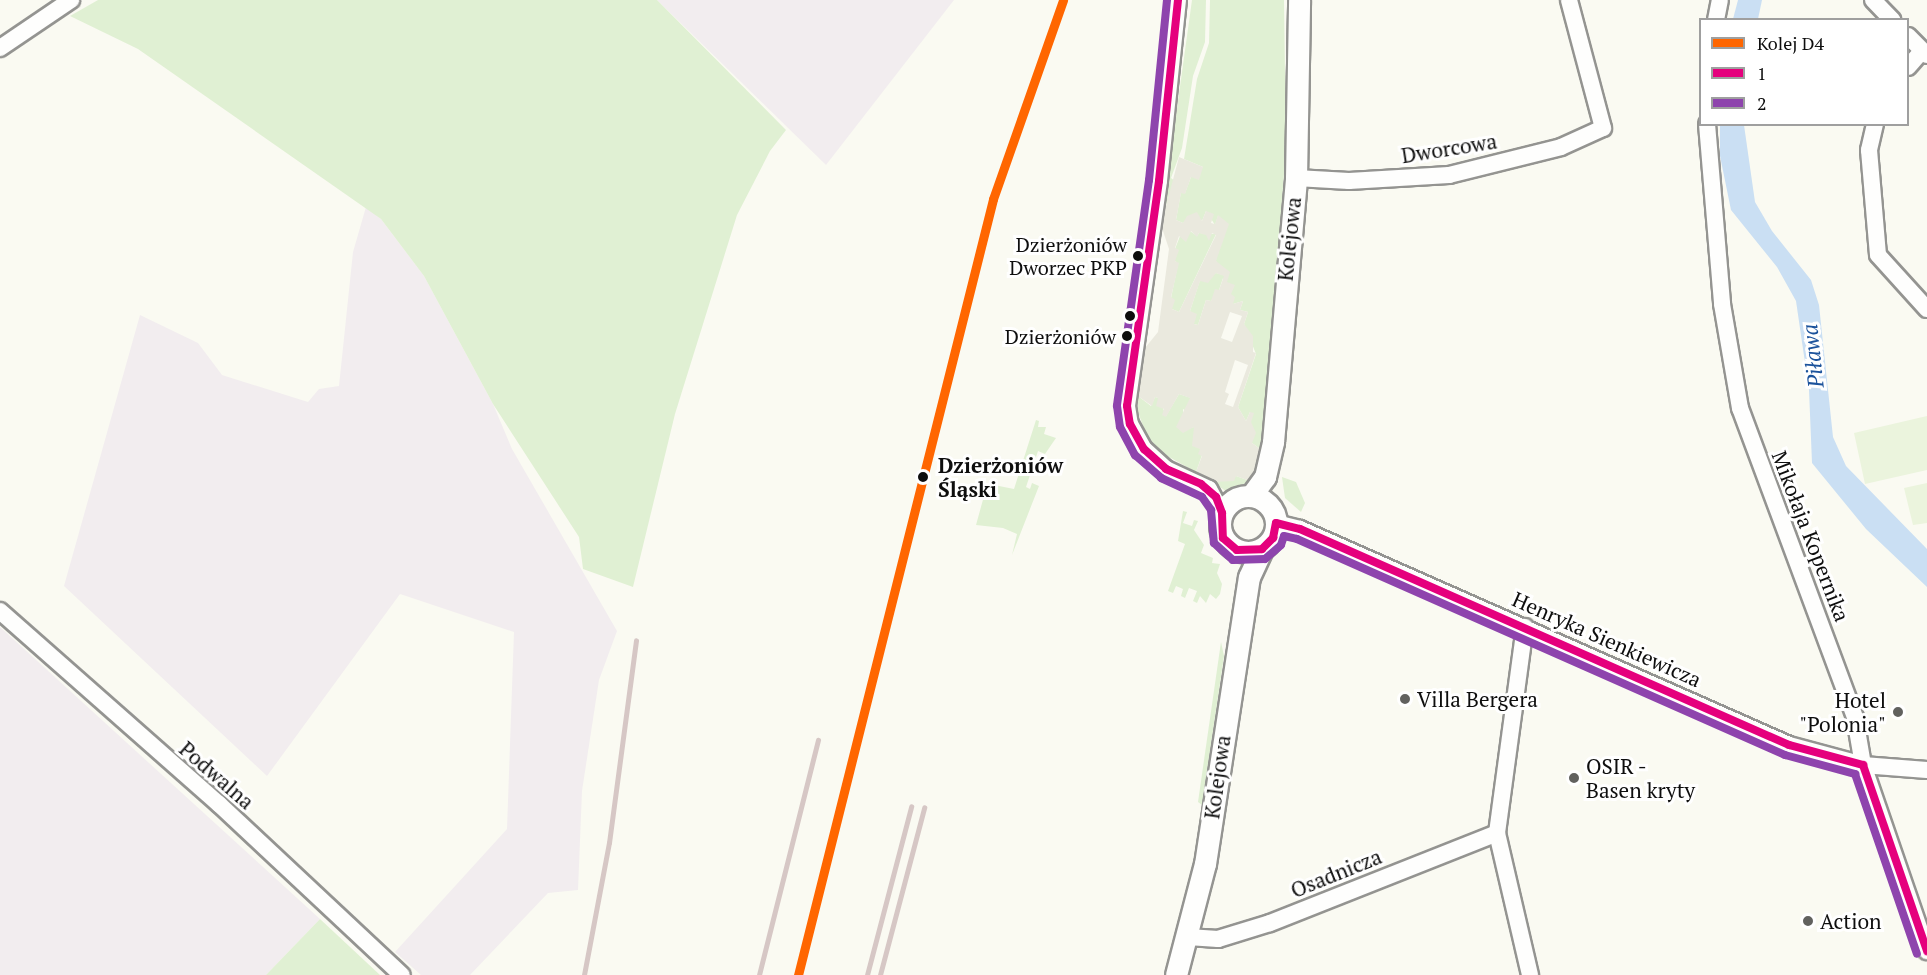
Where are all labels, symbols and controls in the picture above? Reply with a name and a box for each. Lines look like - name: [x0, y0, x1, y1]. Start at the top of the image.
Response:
- legend: [1699, 18, 1909, 126]
- text: Kolej D4: [1757, 31, 1824, 55]
- text: 1: [1757, 61, 1767, 85]
- text: 2: [1757, 91, 1767, 115]
- street label: Dworcowa: [1399, 128, 1499, 168]
- street label: Kolejowa: [1272, 196, 1306, 282]
- place label: Dzierżoniów Dworzec PKP: [1009, 232, 1127, 279]
- marker: Dzierżoniów Dworzec PKP: [1132, 250, 1144, 262]
- unlabelled marker: [1124, 310, 1136, 322]
- water label: Piława: [1796, 323, 1828, 389]
- place label: Dzierżoniów: [1005, 324, 1116, 348]
- marker: Dzierżoniów: [1121, 330, 1133, 342]
- street label: Mikołaja Kopernika: [1767, 447, 1855, 625]
- place label: Dzierżoniów Śląski: [938, 452, 1063, 502]
- marker: Dzierżoniów Śląski: [913, 467, 933, 487]
- street label: Henryka Sienkiewicza: [1509, 586, 1705, 692]
- place label: Villa Bergera: [1417, 686, 1538, 712]
- place label: Hotel "Polonia": [1799, 687, 1886, 737]
- marker: Villa Bergera: [1398, 692, 1412, 706]
- marker: Hotel "Polonia": [1891, 705, 1905, 719]
- street label: Kolejowa: [1199, 733, 1235, 821]
- street label: Podwalna: [175, 736, 259, 814]
- place label: OSIR - Basen kryty: [1586, 753, 1695, 803]
- marker: OSIR - Basen kryty: [1567, 771, 1581, 785]
- street label: Osadnicza: [1287, 843, 1385, 903]
- place label: Action: [1820, 908, 1882, 934]
- marker: Action: [1801, 914, 1815, 928]

